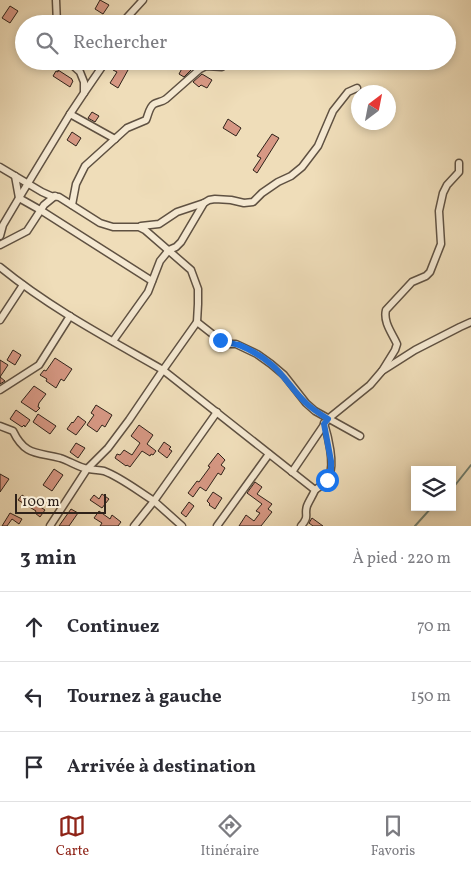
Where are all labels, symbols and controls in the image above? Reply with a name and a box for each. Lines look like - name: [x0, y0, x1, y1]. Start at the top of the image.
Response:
- search box: [15, 15, 456, 70]
- icon: search: [33, 29, 61, 57]
- text: Rechercher: [73, 30, 167, 56]
- north arrow: [351, 85, 396, 130]
- route end: [209, 329, 232, 352]
- map controls: [411, 466, 456, 511]
- button: layers: [411, 466, 456, 511]
- route start: [316, 469, 339, 492]
- scale bar: [15, 491, 106, 514]
- text: 100 m: [22, 493, 60, 512]
- text: 3 min: [20, 544, 76, 573]
- text: À pied · 220 m: [352, 548, 451, 570]
- icon: ahead: [20, 613, 48, 641]
- text: Continuez: [67, 614, 159, 640]
- text: 70 m: [417, 616, 451, 638]
- icon: left: [20, 683, 48, 711]
- text: Tournez à gauche: [67, 684, 222, 710]
- text: 150 m: [410, 686, 451, 708]
- icon: arrive: [20, 753, 48, 781]
- text: Arrivée à destination: [67, 754, 256, 780]
- tab: Carte: [56, 812, 89, 861]
- tab: Itinéraire: [201, 812, 259, 861]
- tab: Favoris: [371, 812, 415, 861]

